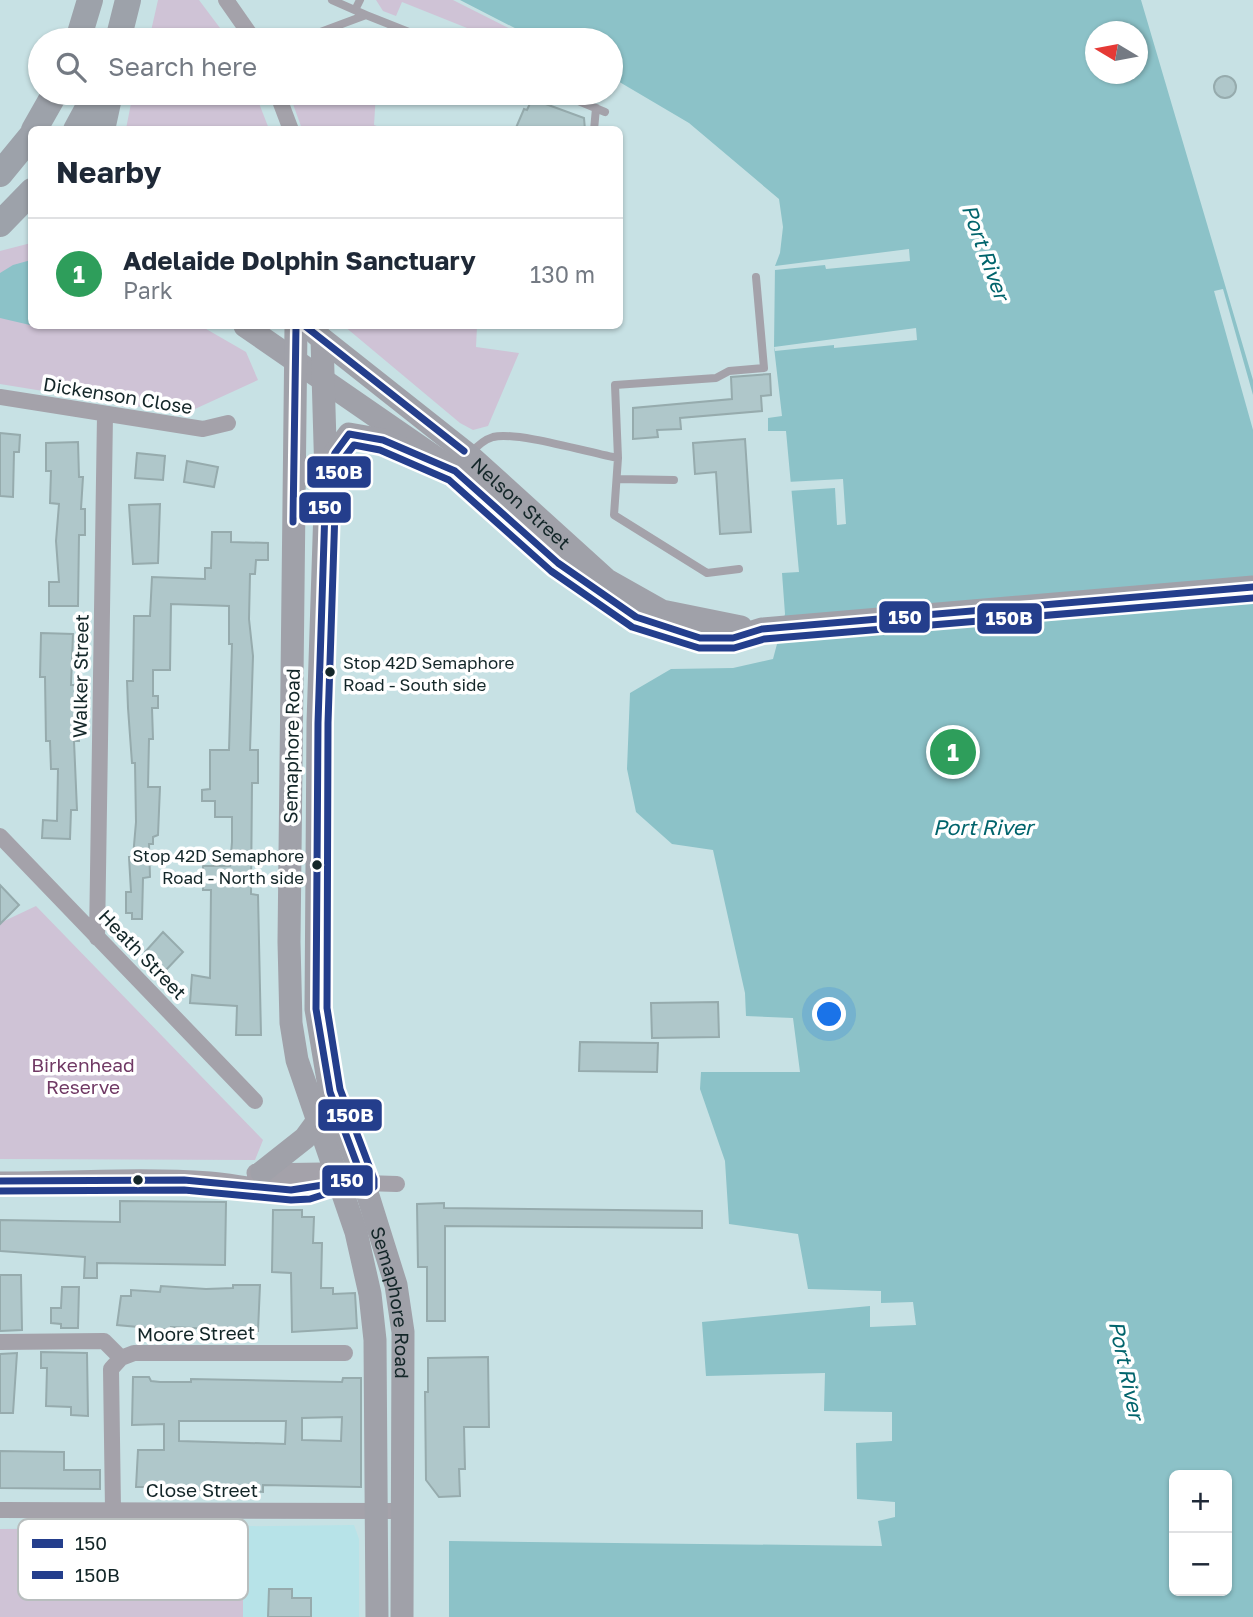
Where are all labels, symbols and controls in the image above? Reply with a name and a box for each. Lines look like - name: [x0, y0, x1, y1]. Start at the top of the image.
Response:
- north arrow: [1085, 21, 1148, 84]
- search box: [28, 28, 623, 105]
- icon: search: [52, 48, 90, 86]
- text: Search here: [108, 51, 257, 82]
- text: Nearby: [56, 154, 161, 190]
- water label: Port River: [957, 201, 1016, 306]
- text: Adelaide Dolphin Sanctuary: [123, 245, 476, 276]
- text: 1: [73, 260, 85, 288]
- text: 130 m: [530, 260, 595, 288]
- text: Park: [123, 276, 173, 304]
- street label: Dickenson Close: [42, 372, 194, 418]
- street label: Nelson Street: [467, 452, 576, 553]
- line badge: 150B: [306, 455, 372, 489]
- text: 150B: [315, 460, 363, 483]
- line badge: 150: [298, 491, 352, 524]
- text: 150: [308, 495, 342, 518]
- line badge: 150: [878, 600, 931, 634]
- line badge: 150B: [976, 602, 1043, 635]
- text: 150: [888, 605, 922, 628]
- text: 150B: [985, 606, 1033, 629]
- street label: Walker Street: [67, 614, 93, 738]
- place label: Stop 42D Semaphore Road - South side: [343, 652, 515, 695]
- marker: Stop 42D Semaphore Road - South side: [323, 665, 337, 679]
- street label: Semaphore Road: [278, 668, 304, 824]
- pin: 1: [930, 726, 976, 778]
- water label: Port River: [933, 814, 1036, 840]
- place label: Stop 42D Semaphore Road - North side: [133, 845, 304, 888]
- marker: Stop 42D Semaphore Road - North side: [310, 858, 324, 872]
- street label: Heath Street: [94, 904, 192, 1004]
- your location: [812, 997, 846, 1031]
- park label: Birkenhead Reserve: [31, 1053, 135, 1098]
- line badge: 150B: [317, 1098, 383, 1132]
- text: 150B: [326, 1103, 374, 1126]
- line badge: 150: [321, 1164, 374, 1197]
- text: 150: [330, 1168, 364, 1191]
- unlabelled marker: [131, 1173, 145, 1187]
- street label: Semaphore Road: [367, 1223, 414, 1379]
- water label: Port River: [1104, 1318, 1151, 1424]
- street label: Moore Street: [137, 1320, 255, 1346]
- map controls: [1169, 1470, 1232, 1596]
- button: +: [1169, 1470, 1232, 1533]
- street label: Close Street: [146, 1478, 258, 1501]
- legend: [18, 1519, 248, 1600]
- text: 150: [75, 1531, 107, 1554]
- button: −: [1169, 1533, 1232, 1596]
- text: 150B: [75, 1563, 120, 1586]

